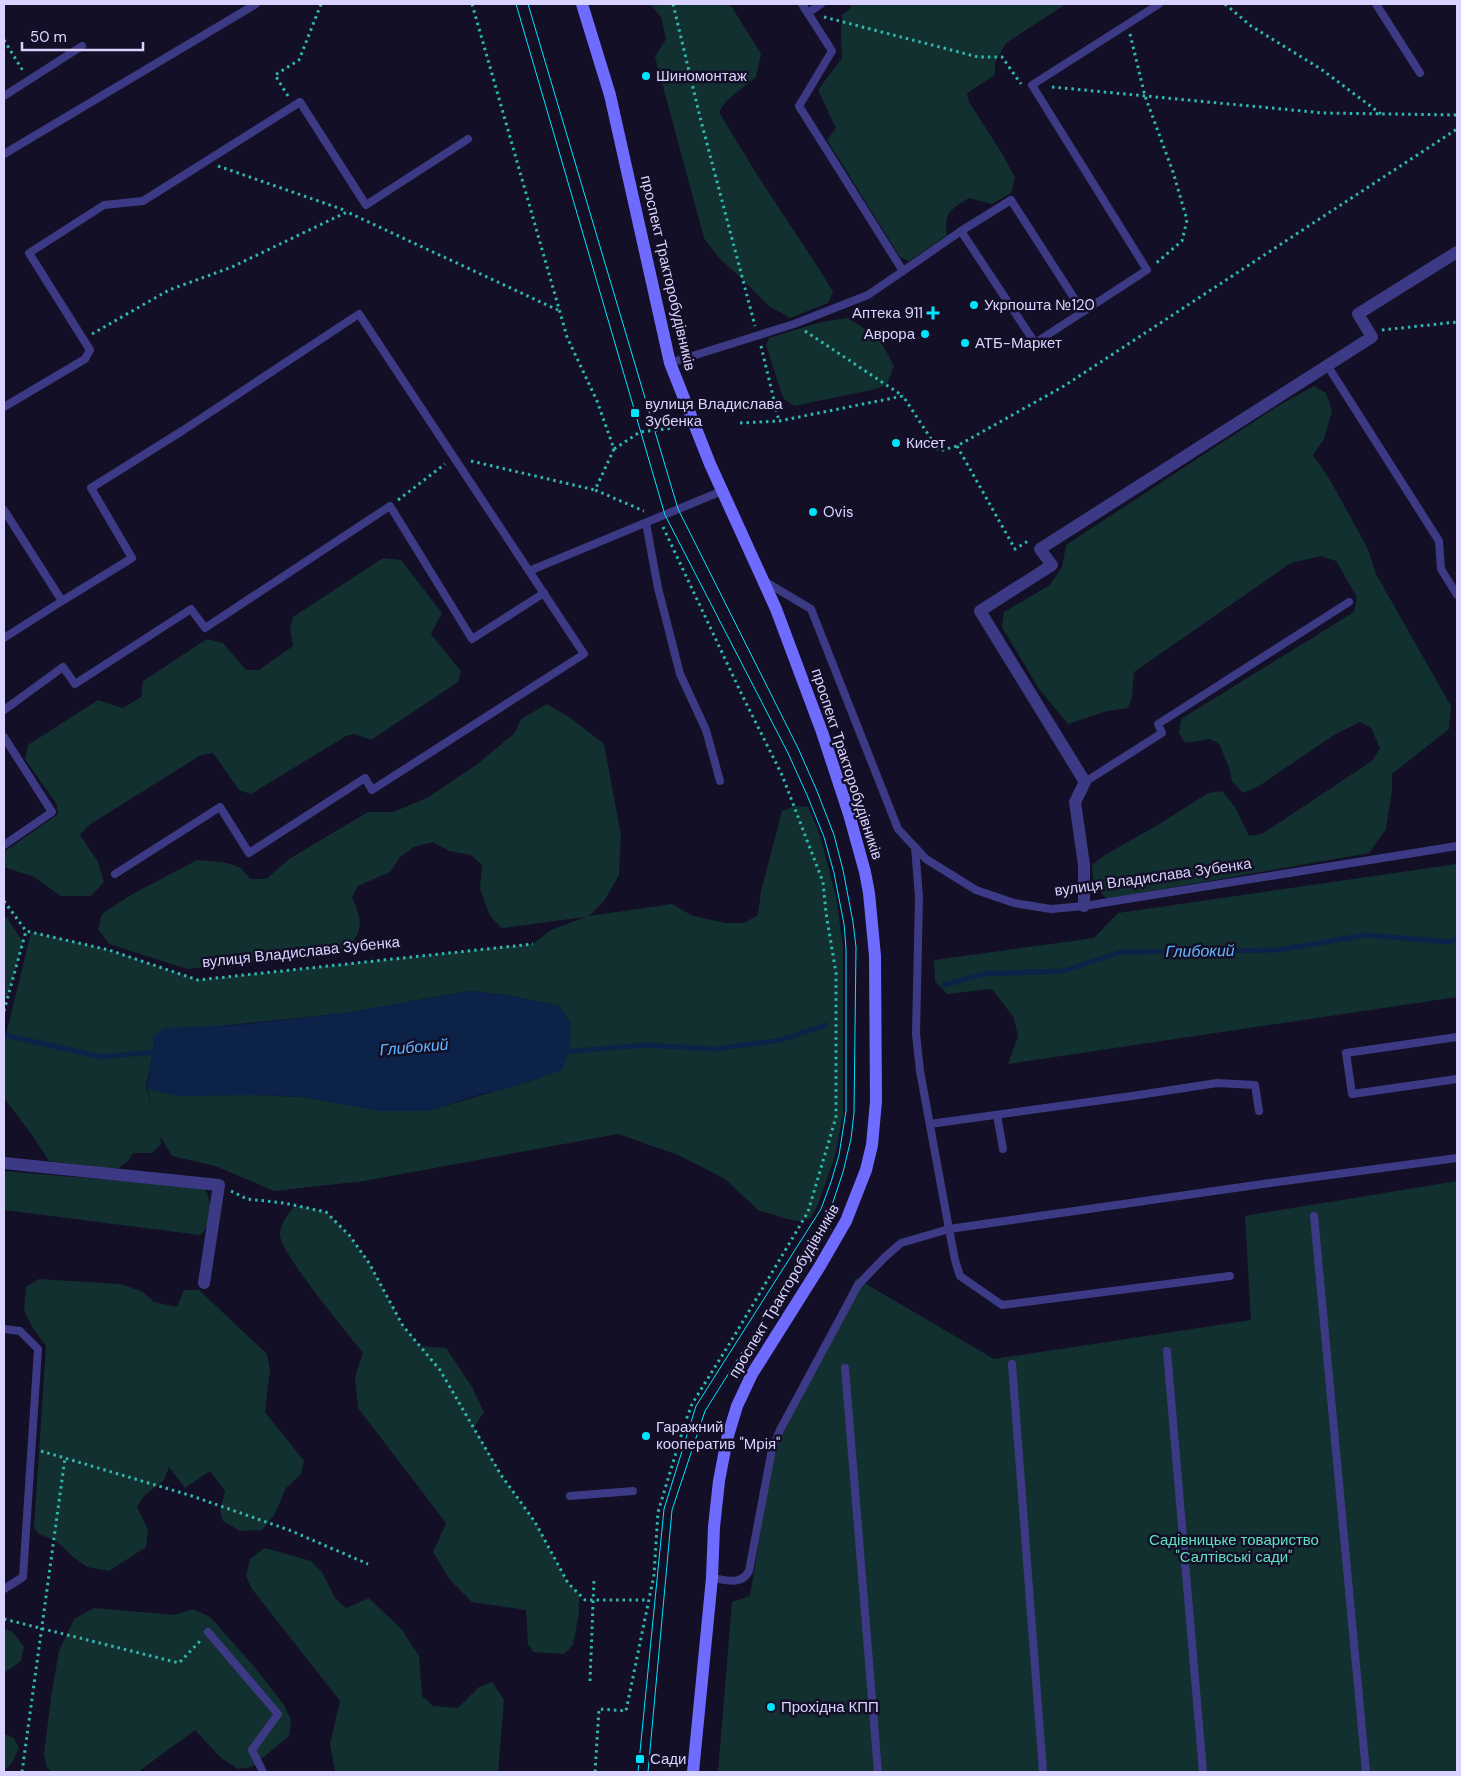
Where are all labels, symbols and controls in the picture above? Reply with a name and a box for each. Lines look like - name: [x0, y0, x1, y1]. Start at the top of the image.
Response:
- scale bar: [22, 20, 144, 52]
- text: 50 m: [30, 27, 67, 47]
- place label: Шиномонтаж: [656, 66, 747, 86]
- marker: Шиномонтаж: [640, 70, 652, 82]
- street label: проспект Тракторобудівників: [636, 173, 700, 373]
- place label: Укрпошта №120: [984, 295, 1095, 315]
- marker: Укрпошта №120: [968, 299, 980, 311]
- place label: Аптека 911: [852, 303, 923, 323]
- marker: Аптека 911: [927, 307, 939, 319]
- place label: Аврора: [864, 324, 916, 344]
- marker: Аврора: [919, 328, 931, 340]
- place label: АТБ-Маркет: [975, 333, 1062, 353]
- marker: АТБ-Маркет: [959, 337, 971, 349]
- place label: вулиця Владислава Зубенка: [645, 394, 783, 431]
- marker: вулиця Владислава Зубенка: [629, 407, 641, 419]
- place label: Кисет: [906, 433, 945, 453]
- marker: Кисет: [890, 437, 902, 449]
- place label: Ovis: [823, 502, 854, 522]
- marker: Ovis: [807, 506, 819, 518]
- street label: проспект Тракторобудівників: [807, 666, 887, 862]
- street label: вулиця Владислава Зубенка: [1053, 853, 1253, 901]
- street label: вулиця Владислава Зубенка: [201, 932, 401, 972]
- water label: Глибокий: [1165, 940, 1235, 962]
- water label: Глибокий: [379, 1034, 449, 1060]
- street label: проспект Тракторобудівників: [724, 1200, 844, 1382]
- place label: Гаражний кооператив "Мрія": [656, 1417, 780, 1454]
- marker: Гаражний кооператив "Мрія": [640, 1430, 652, 1442]
- park label: Садівницьке товариство "Салтівські сади": [1149, 1530, 1319, 1567]
- place label: Прохідна КПП: [781, 1697, 879, 1717]
- marker: Прохідна КПП: [765, 1701, 777, 1713]
- place label: Сади: [650, 1749, 686, 1769]
- marker: Сади: [634, 1753, 646, 1765]

